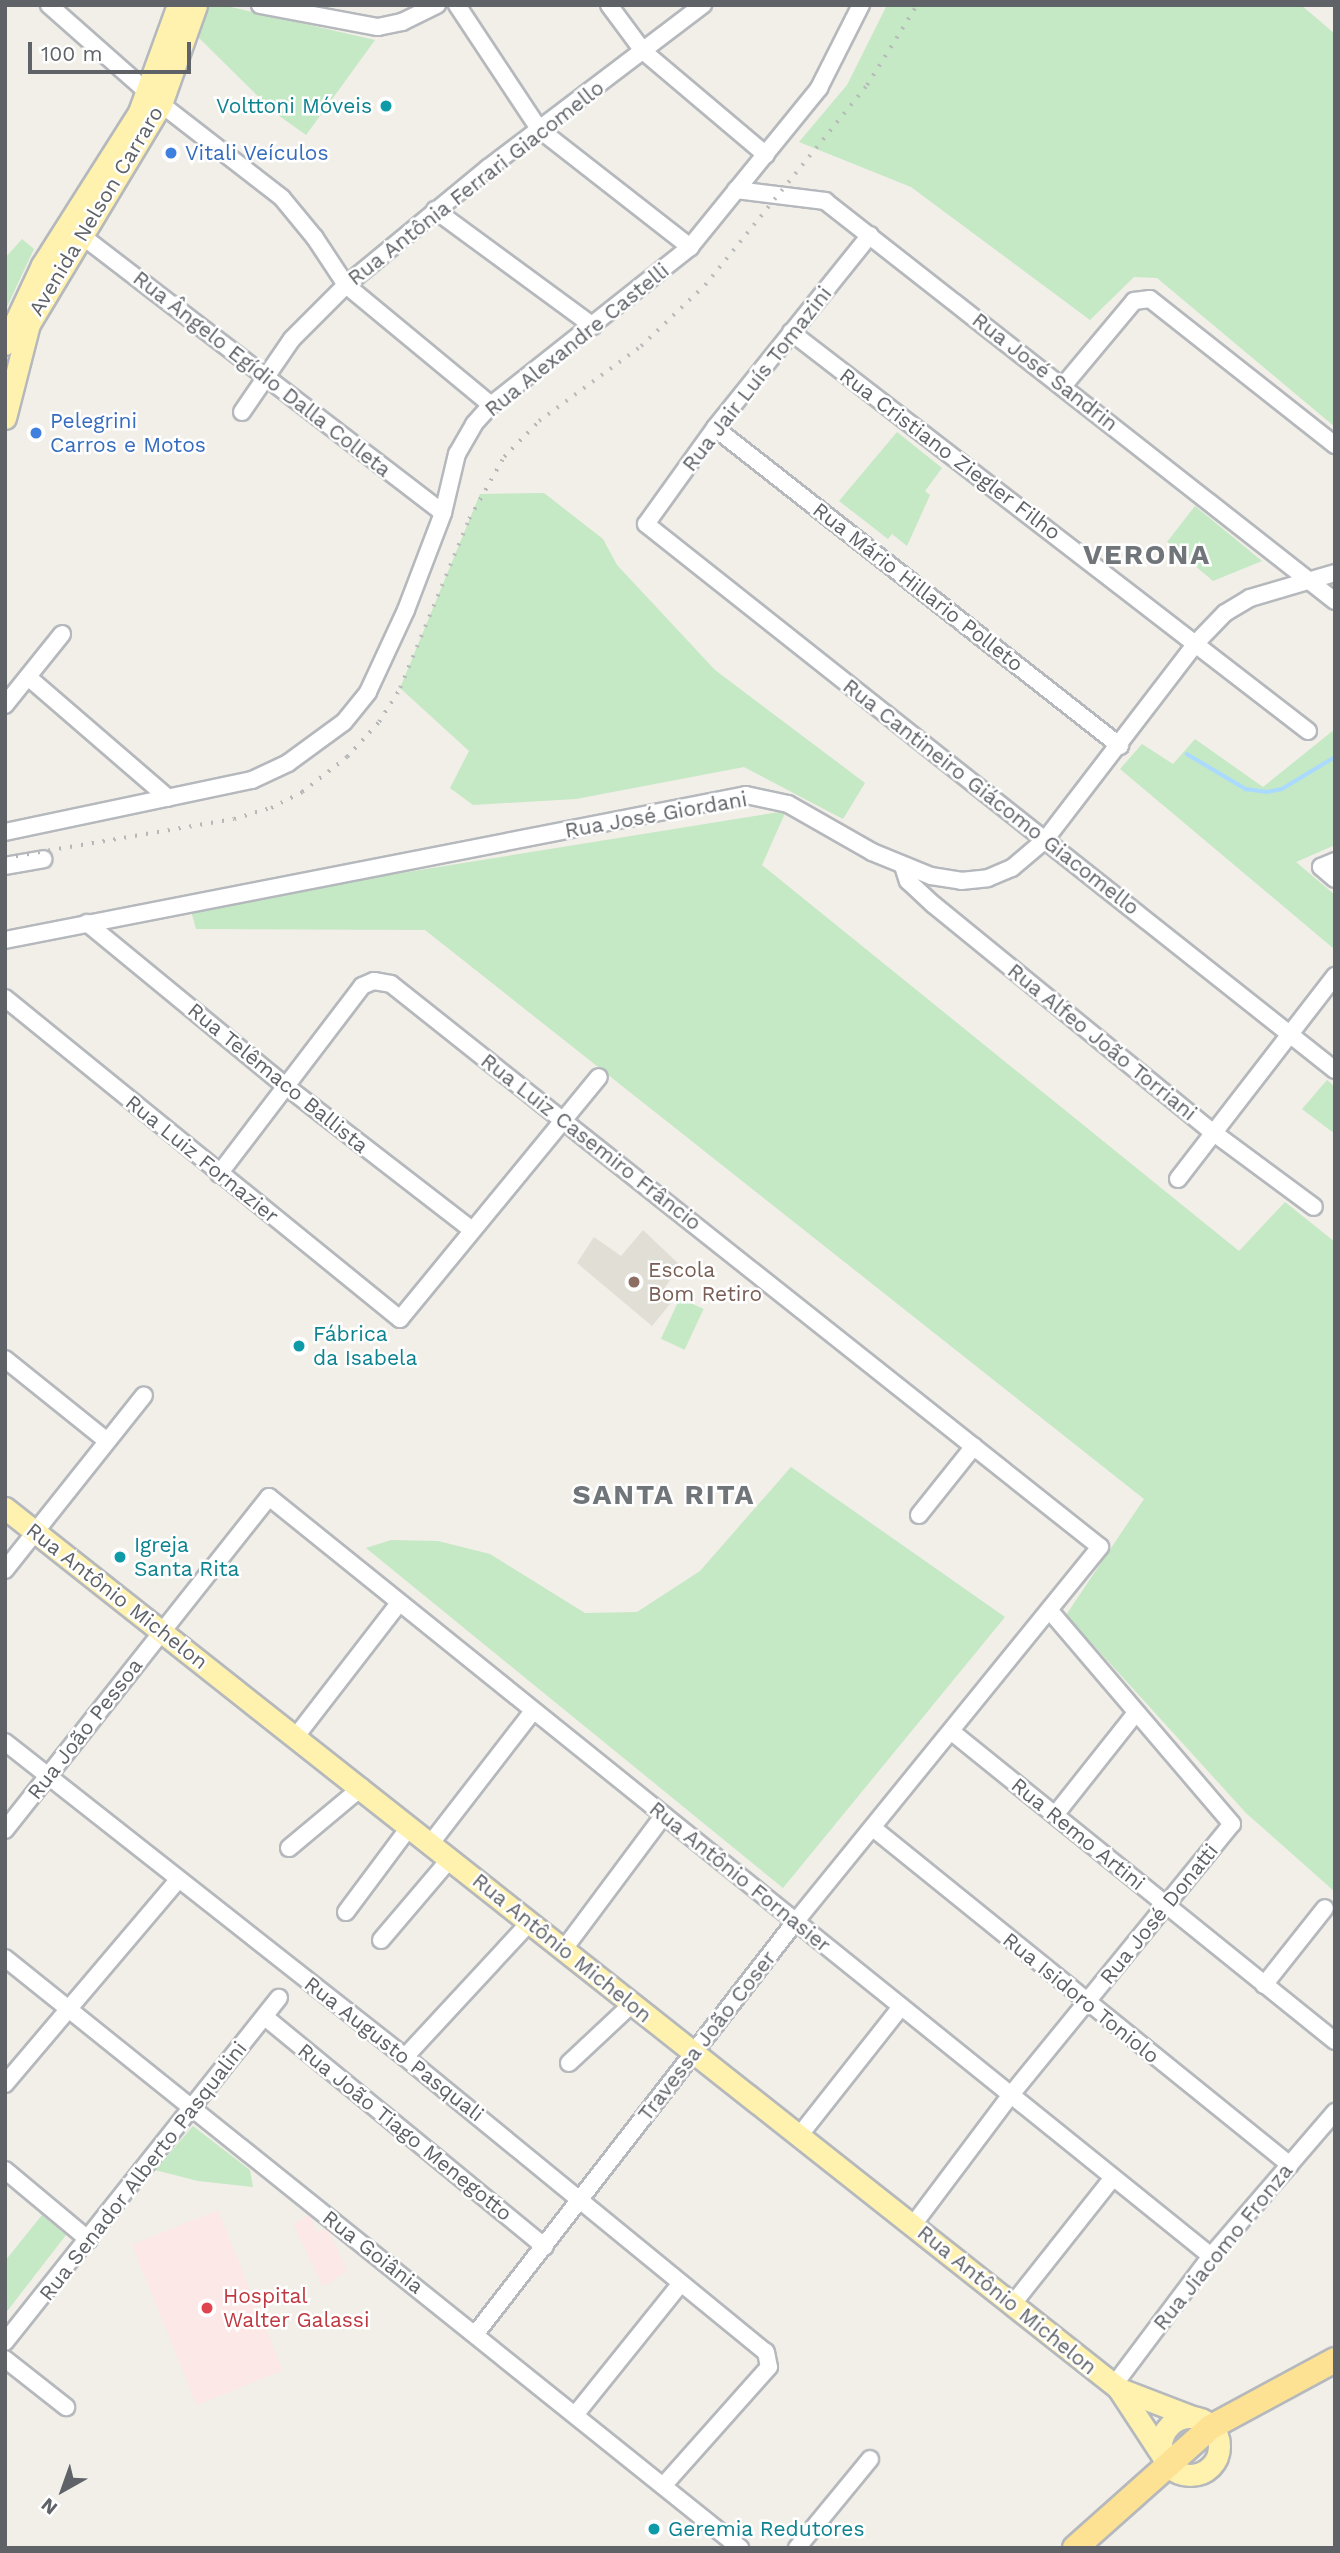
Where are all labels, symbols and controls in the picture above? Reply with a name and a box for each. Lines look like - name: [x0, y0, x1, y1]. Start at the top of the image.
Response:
- scale bar: [32, 28, 194, 72]
- text: 100 m: [41, 41, 103, 66]
- street label: Rua Antônia Ferrari Giacomello: [342, 75, 610, 291]
- place label: Volttoni Móveis: [216, 93, 372, 119]
- marker: Volttoni Móveis: [378, 98, 394, 114]
- street label: Avenida Nelson Carraro: [23, 101, 169, 321]
- place label: Vitali Veículos: [185, 140, 329, 166]
- marker: Vitali Veículos: [163, 145, 179, 161]
- street label: Rua Alexandre Castelli: [479, 258, 675, 422]
- street label: Rua Ângelo Egídio Dalla Colleta: [127, 265, 397, 483]
- street label: Rua Jair Luís Tomazini: [676, 281, 838, 477]
- street label: Rua José Sandrin: [967, 307, 1123, 437]
- street label: Rua Cristiano Ziegler Filho: [834, 362, 1066, 546]
- place label: Pelegrini Carros e Motos: [50, 408, 206, 458]
- marker: Pelegrini Carros e Motos: [28, 425, 44, 441]
- street label: Rua Mário Hillario Polleto: [808, 497, 1028, 677]
- district label: VERONA: [1084, 538, 1210, 572]
- street label: Rua Cantineiro Giácomo Giacomello: [838, 673, 1144, 921]
- street label: Rua José Giordani: [562, 786, 750, 844]
- street label: Rua Alfeo João Torriani: [1002, 957, 1202, 1127]
- street label: Rua Telêmaco Ballista: [182, 997, 374, 1159]
- street label: Rua Luiz Casemiro Frâncio: [476, 1048, 706, 1236]
- street label: Rua Luiz Fornazier: [120, 1089, 284, 1229]
- place label: Escola Bom Retiro: [648, 1257, 762, 1307]
- marker: Escola Bom Retiro: [626, 1274, 642, 1290]
- place label: Fábrica da Isabela: [313, 1321, 418, 1371]
- marker: Fábrica da Isabela: [291, 1338, 307, 1354]
- district label: SANTA RITA: [573, 1478, 755, 1512]
- street label: Rua Antônio Michelon: [21, 1517, 213, 1675]
- place label: Igreja Santa Rita: [134, 1532, 240, 1582]
- marker: Igreja Santa Rita: [112, 1549, 128, 1565]
- street label: Rua João Pessoa: [22, 1653, 148, 1805]
- street label: Rua Remo Artini: [1006, 1772, 1150, 1896]
- street label: Rua Antônio Fornasier: [644, 1796, 836, 1958]
- street label: Rua José Donatti: [1094, 1838, 1224, 1990]
- street label: Rua Antônio Michelon: [467, 1868, 657, 2028]
- street label: Rua Isidoro Toniolo: [997, 1927, 1165, 2069]
- street label: Travessa João Coser: [632, 1946, 782, 2126]
- street label: Rua Augusto Pasquali: [299, 1971, 489, 2127]
- street label: Rua Senador Alberto Pasqualini: [33, 2036, 253, 2306]
- street label: Rua João Tiago Menegotto: [292, 2037, 518, 2227]
- street label: Rua Jiacomo Fronza: [1148, 2158, 1298, 2336]
- street label: Rua Goiânia: [317, 2205, 429, 2299]
- street label: Rua Antônio Michelon: [912, 2220, 1102, 2380]
- place label: Hospital Walter Galassi: [223, 2283, 370, 2333]
- marker: Hospital Walter Galassi: [197, 2298, 217, 2318]
- north arrow: [28, 2455, 98, 2525]
- text: N: [36, 2493, 62, 2520]
- place label: Geremia Redutores: [668, 2516, 865, 2542]
- marker: Geremia Redutores: [646, 2521, 662, 2537]

